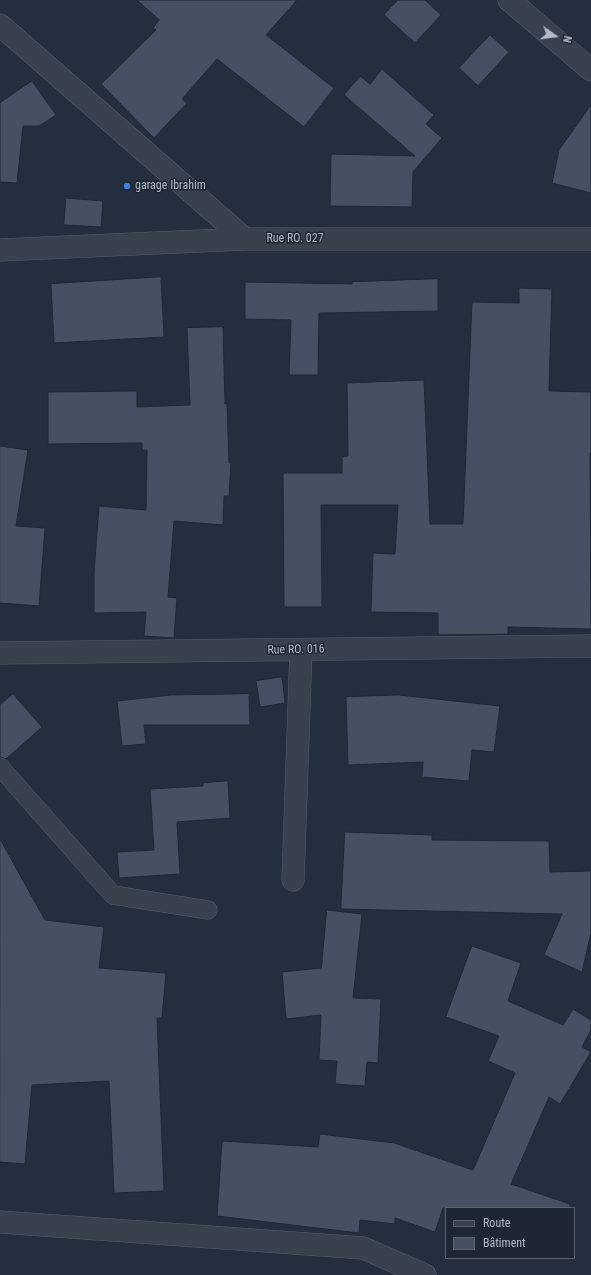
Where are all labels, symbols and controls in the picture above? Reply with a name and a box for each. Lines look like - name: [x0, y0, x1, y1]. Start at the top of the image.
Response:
- north arrow: [535, 16, 575, 56]
- text: N: [560, 34, 574, 44]
- place label: garage Ibrahim: [135, 179, 206, 193]
- marker: garage Ibrahim: [122, 181, 132, 191]
- street label: Rue RO. 027: [266, 232, 324, 246]
- street label: Rue RO. 016: [267, 642, 325, 658]
- legend: [445, 1207, 575, 1259]
- text: Route: [483, 1216, 510, 1230]
- text: Bâtiment: [483, 1236, 526, 1250]

